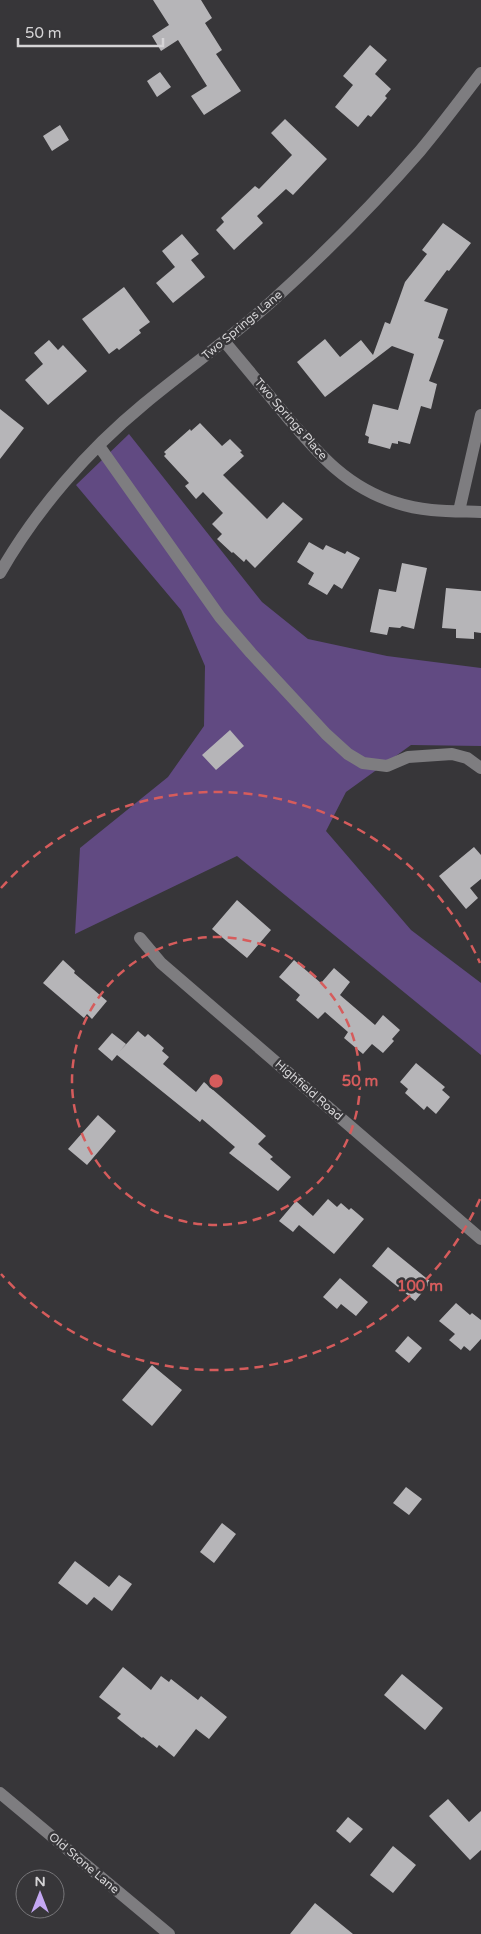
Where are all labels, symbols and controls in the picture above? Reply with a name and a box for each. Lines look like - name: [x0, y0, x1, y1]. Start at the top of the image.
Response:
- scale bar: [18, 15, 162, 47]
- text: 50 m: [25, 24, 62, 42]
- street label: Two Springs Lane: [199, 287, 285, 363]
- street label: Two Springs Place: [252, 375, 330, 463]
- street label: Highfield Road: [272, 1057, 346, 1123]
- centre of rings: [207, 1072, 225, 1090]
- text: 50 m: [342, 1072, 378, 1090]
- text: 100 m: [397, 1277, 443, 1295]
- street label: Old Stone Lane: [46, 1830, 122, 1897]
- north arrow: [15, 1869, 65, 1919]
- text: N: [34, 1873, 46, 1890]

